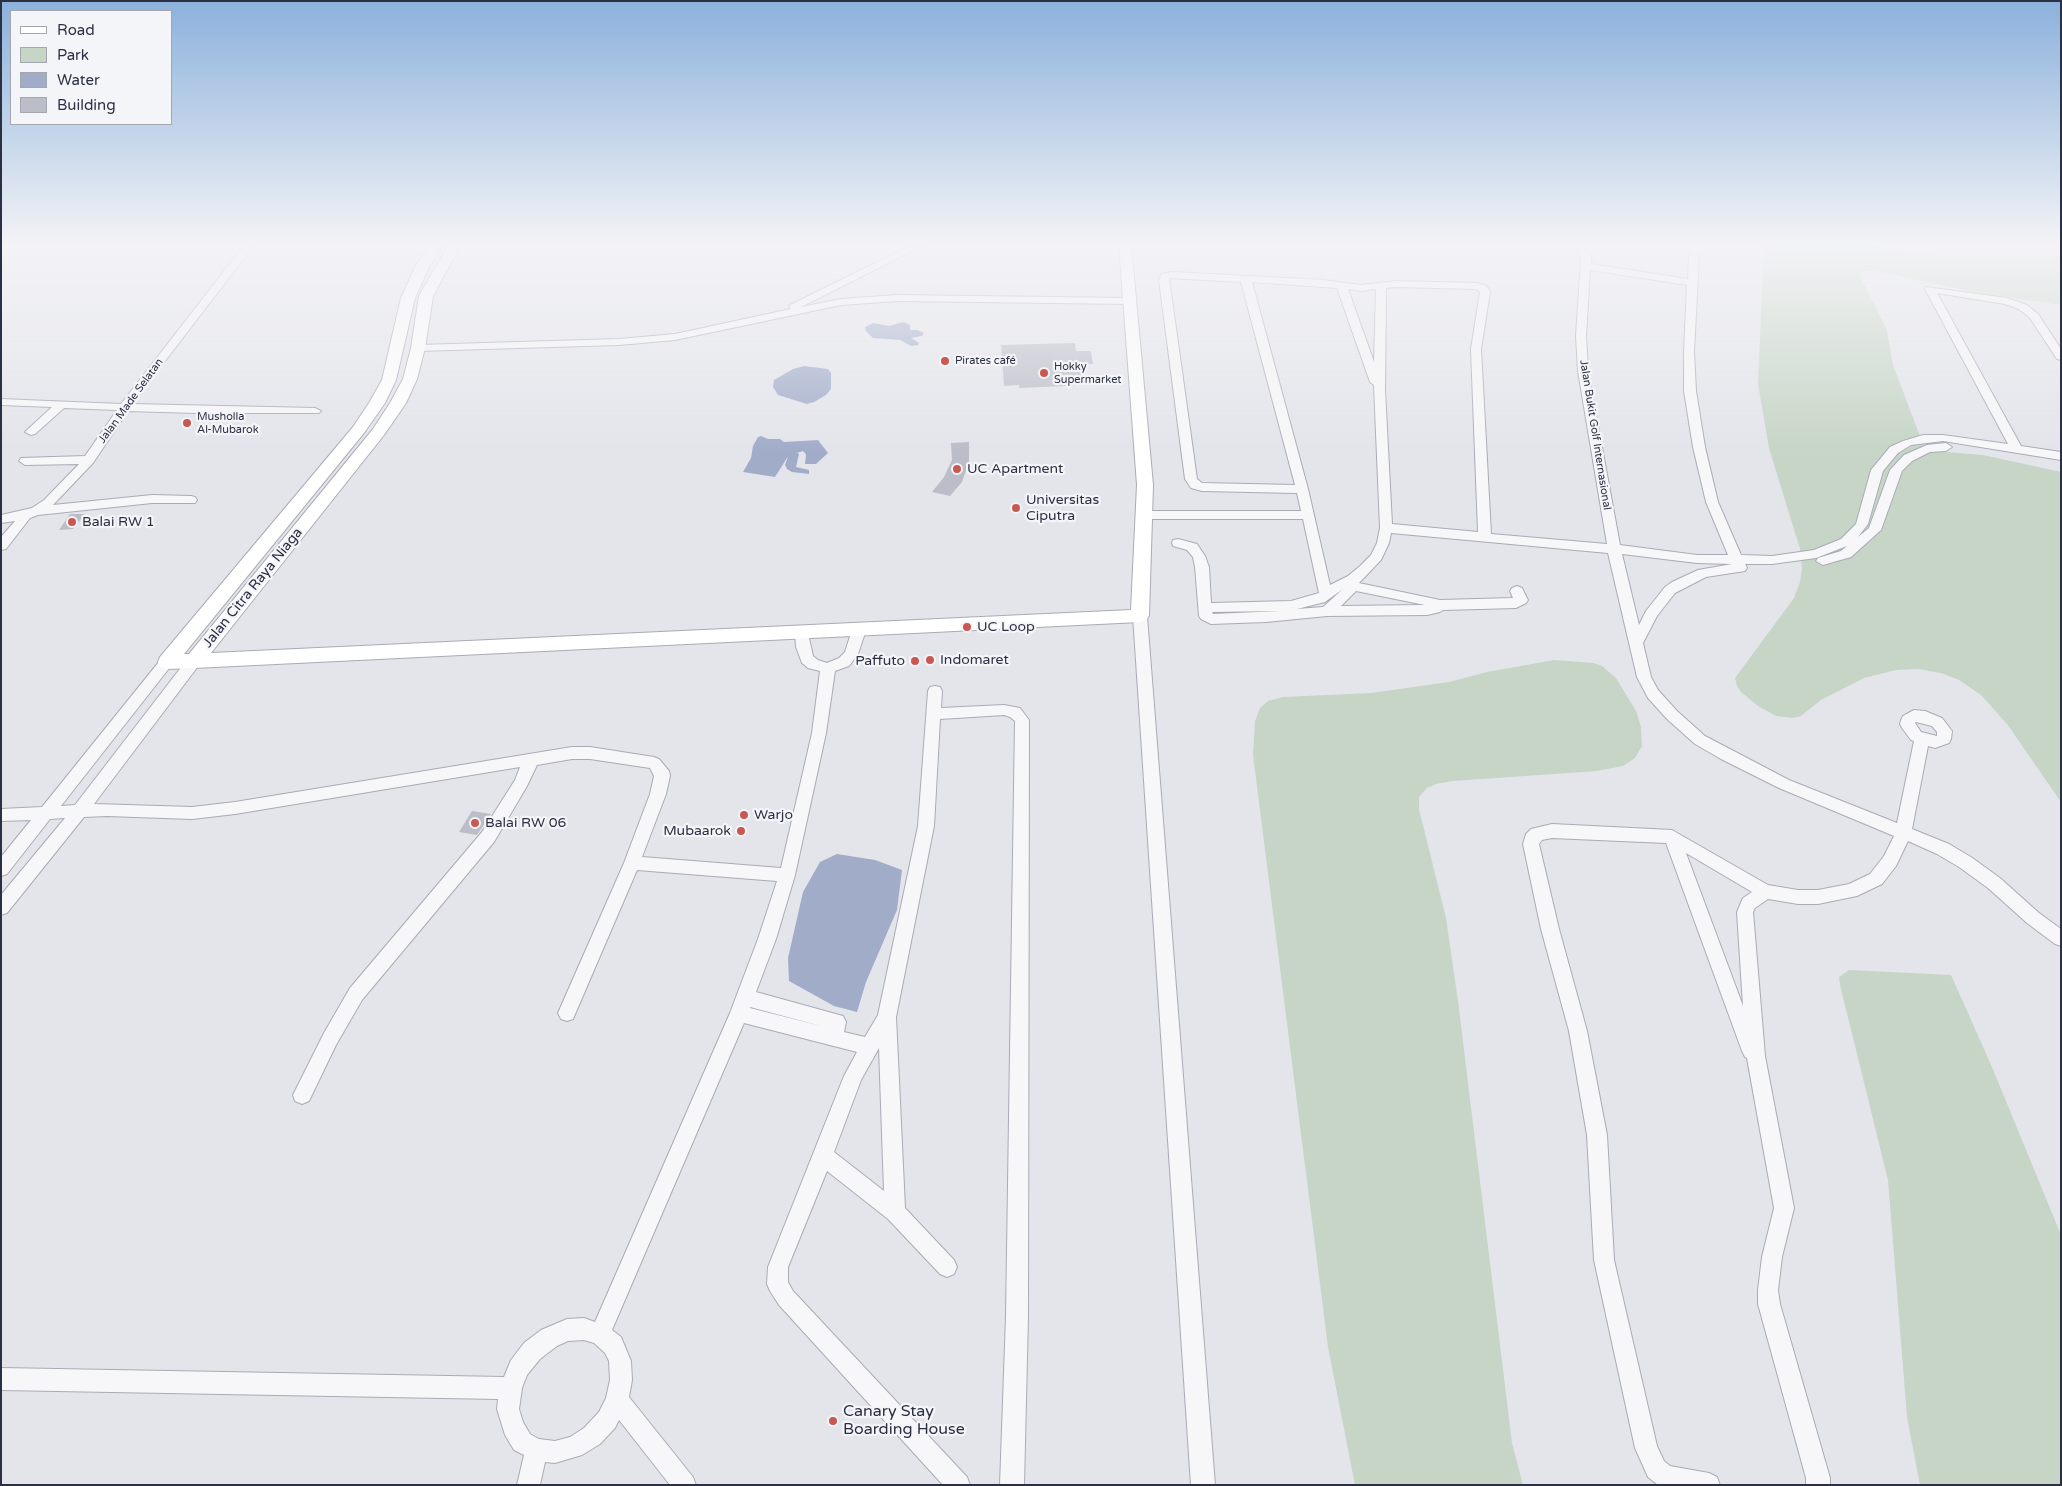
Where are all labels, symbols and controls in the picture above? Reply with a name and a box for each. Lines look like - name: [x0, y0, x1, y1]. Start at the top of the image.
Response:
- legend: [10, 10, 172, 125]
- text: Road: [57, 21, 95, 39]
- text: Park: [57, 46, 89, 64]
- text: Water: [57, 71, 100, 89]
- text: Building: [57, 96, 116, 114]
- place label: Pirates café: [955, 354, 1016, 368]
- marker: Pirates café: [939, 355, 951, 367]
- street label: Jalan Made Selatan: [96, 356, 166, 446]
- street label: Jalan Bukit Golf Internasional: [1577, 359, 1613, 511]
- place label: Hokky Supermarket: [1054, 360, 1122, 386]
- marker: Hokky Supermarket: [1038, 367, 1050, 379]
- place label: Musholla Al-Mubarok: [197, 410, 259, 436]
- marker: Musholla Al-Mubarok: [181, 417, 193, 429]
- place label: UC Apartment: [967, 461, 1063, 477]
- marker: UC Apartment: [951, 463, 963, 475]
- place label: Universitas Ciputra: [1026, 492, 1099, 524]
- marker: Universitas Ciputra: [1010, 502, 1022, 514]
- place label: Balai RW 1: [82, 514, 155, 530]
- marker: Balai RW 1: [66, 516, 78, 528]
- street label: Jalan Citra Raya Niaga: [200, 525, 306, 651]
- place label: UC Loop: [977, 619, 1035, 635]
- marker: UC Loop: [961, 621, 973, 633]
- place label: Indomaret: [940, 652, 1009, 668]
- place label: Paffuto: [855, 653, 905, 669]
- marker: Indomaret: [924, 654, 936, 666]
- marker: Paffuto: [909, 655, 921, 667]
- place label: Warjo: [754, 807, 793, 823]
- marker: Warjo: [738, 809, 750, 821]
- place label: Balai RW 06: [485, 815, 566, 831]
- marker: Balai RW 06: [469, 817, 481, 829]
- place label: Mubaarok: [663, 823, 731, 839]
- marker: Mubaarok: [735, 825, 747, 837]
- place label: Canary Stay Boarding House: [843, 1402, 965, 1440]
- marker: Canary Stay Boarding House: [827, 1415, 839, 1427]

